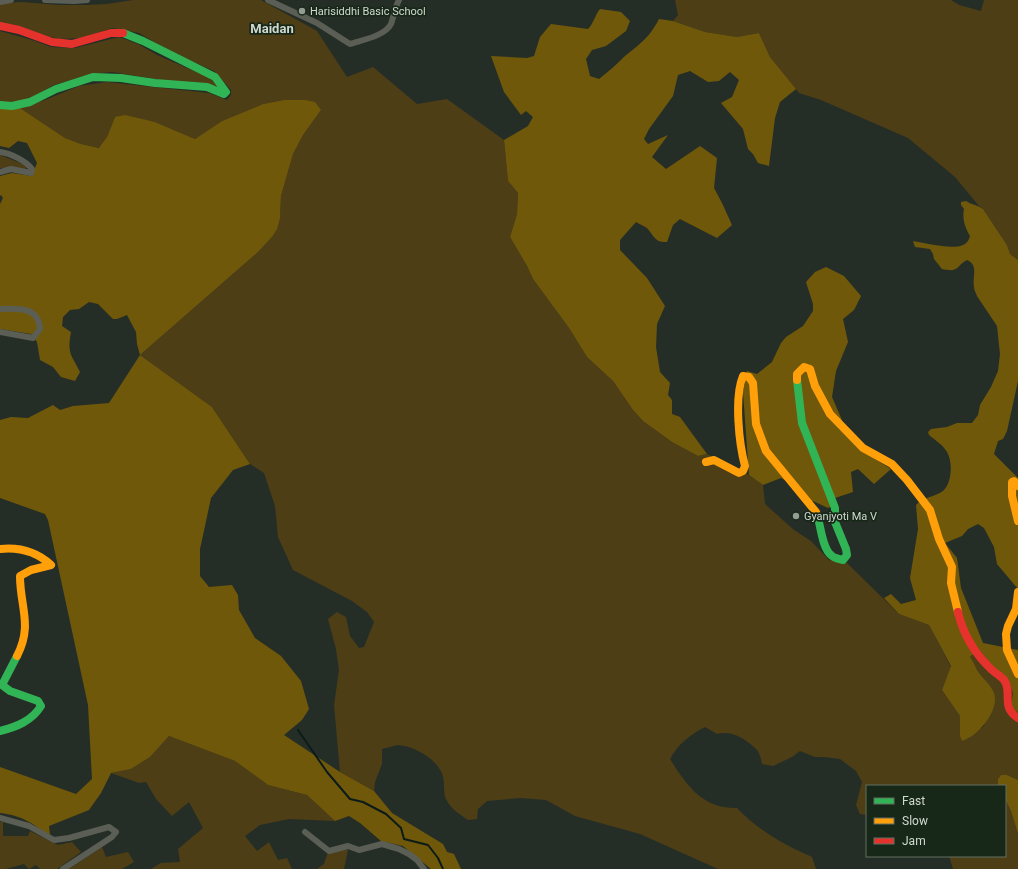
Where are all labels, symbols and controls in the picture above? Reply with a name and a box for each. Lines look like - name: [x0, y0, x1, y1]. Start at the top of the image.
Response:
- place label: Harisiddhi Basic School: [310, 5, 426, 18]
- marker: Harisiddhi Basic School: [297, 6, 307, 16]
- district label: Maidan: [250, 21, 294, 36]
- place label: Gyanjyoti Ma V: [804, 510, 877, 523]
- marker: Gyanjyoti Ma V: [791, 511, 801, 521]
- legend: [866, 785, 1006, 857]
- text: Fast: [902, 794, 925, 808]
- text: Slow: [902, 814, 928, 828]
- text: Jam: [902, 834, 926, 848]

